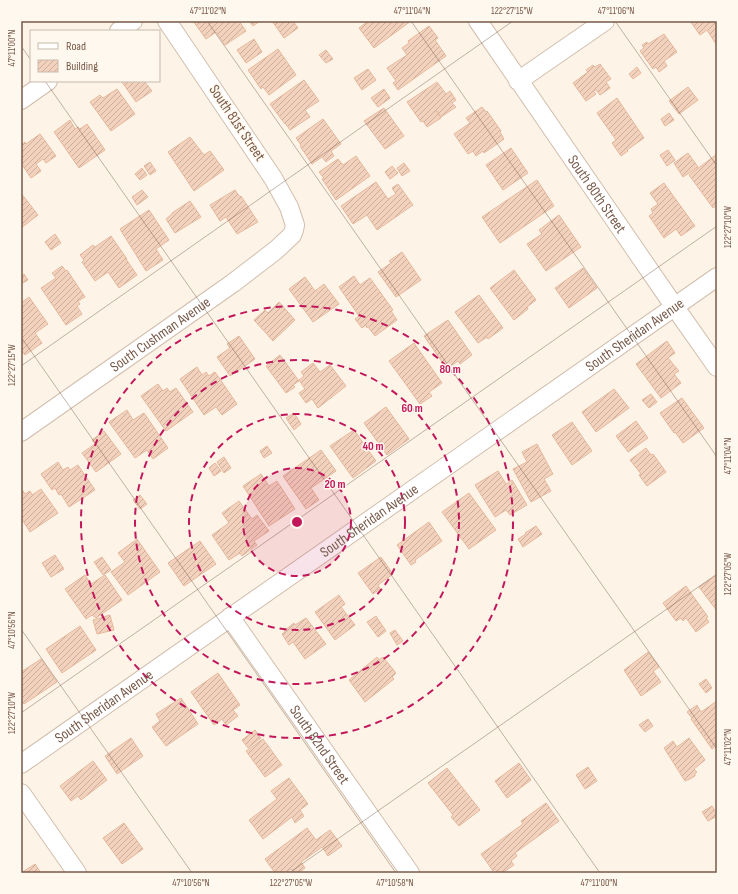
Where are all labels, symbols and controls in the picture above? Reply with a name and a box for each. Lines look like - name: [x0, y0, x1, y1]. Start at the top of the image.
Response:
- text: 47°11'02"N: [190, 5, 226, 17]
- text: 47°11'04"N: [394, 5, 430, 17]
- text: 122°27'15"W: [491, 5, 533, 17]
- text: 47°11'06"N: [598, 5, 634, 17]
- text: 47°11'00"N: [6, 30, 18, 66]
- legend: [30, 30, 160, 82]
- text: Road: [66, 39, 86, 54]
- text: Building: [66, 59, 98, 74]
- street label: South 81st Street: [204, 81, 270, 165]
- street label: South 80th Street: [563, 151, 631, 237]
- text: 122°27'10"W: [722, 205, 734, 248]
- street label: South Cushman Avenue: [106, 292, 214, 376]
- street label: South Sheridan Avenue: [582, 294, 688, 376]
- text: 122°27'15"W: [6, 344, 18, 386]
- text: 80 m: [439, 362, 461, 377]
- text: 60 m: [401, 401, 423, 416]
- text: 47°11'04"N: [722, 438, 734, 474]
- text: 40 m: [362, 439, 384, 454]
- text: 20 m: [325, 477, 345, 492]
- street label: South Sheridan Avenue: [316, 479, 422, 561]
- centre of rings: [290, 515, 304, 529]
- text: 122°27'05"W: [722, 552, 734, 595]
- text: 47°10'56"N: [6, 611, 18, 649]
- street label: South Sheridan Avenue: [51, 665, 157, 747]
- text: 122°27'10"W: [6, 691, 18, 734]
- street label: South 82nd Street: [285, 701, 354, 788]
- text: 47°11'02"N: [722, 729, 734, 765]
- text: 47°10'56"N: [172, 877, 210, 889]
- text: 122°27'05"W: [270, 877, 313, 889]
- text: 47°10'58"N: [376, 877, 414, 889]
- text: 47°11'00"N: [581, 877, 617, 889]

